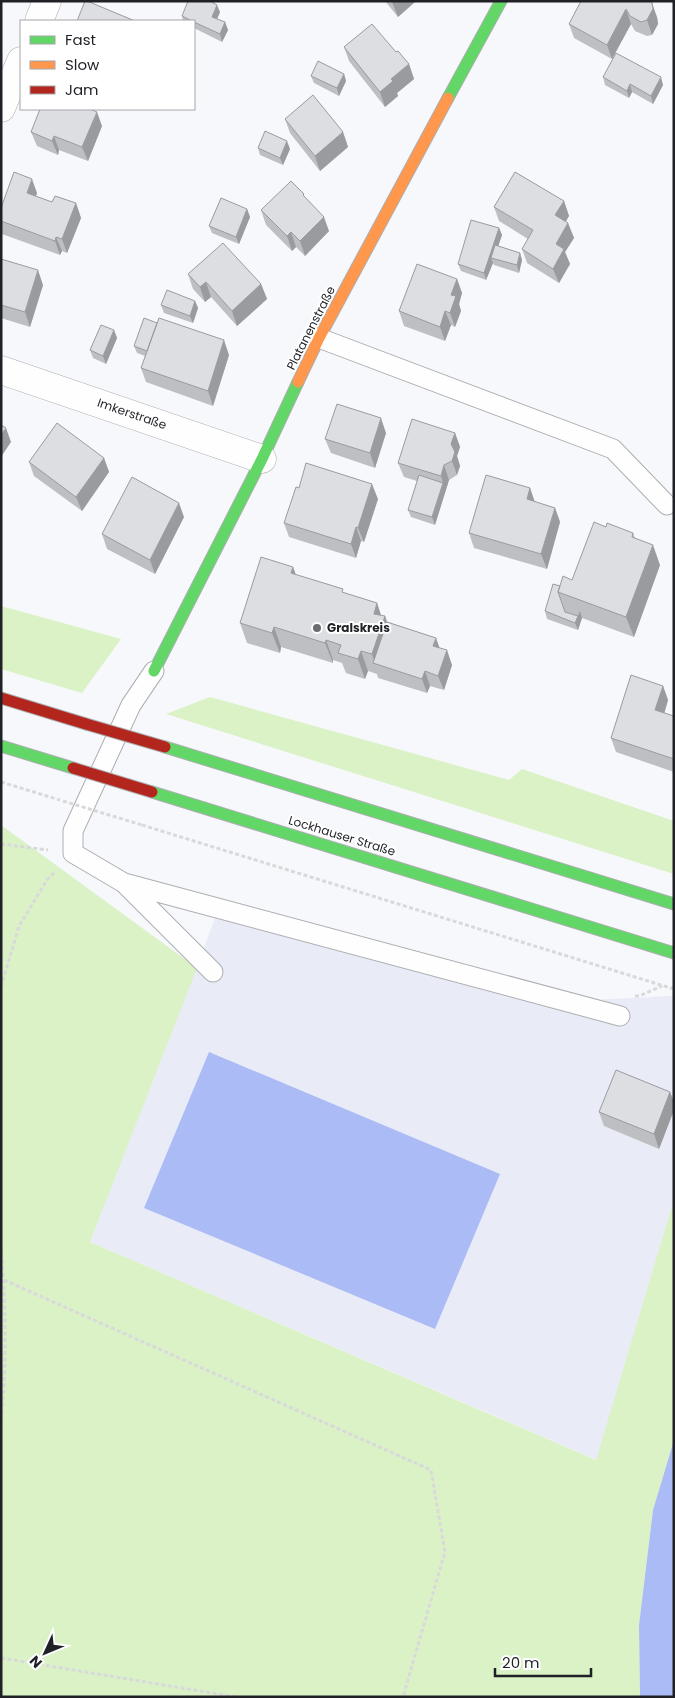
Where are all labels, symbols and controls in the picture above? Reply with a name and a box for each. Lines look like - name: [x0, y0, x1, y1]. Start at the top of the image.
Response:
- legend: [20, 20, 195, 110]
- text: Fast: [65, 29, 96, 50]
- text: Slow: [65, 54, 100, 75]
- text: Jam: [65, 79, 99, 100]
- street label: Platanenstraße: [282, 283, 339, 373]
- street label: Imkerstraße: [95, 394, 169, 433]
- place label: Gralskreis: [327, 619, 390, 636]
- marker: Gralskreis: [311, 622, 323, 634]
- street label: Lockhauser Straße: [287, 811, 398, 860]
- north arrow: [20, 1628, 70, 1678]
- scale bar: [495, 1646, 591, 1678]
- text: N: [25, 1651, 46, 1673]
- text: 20 m: [502, 1652, 540, 1673]

